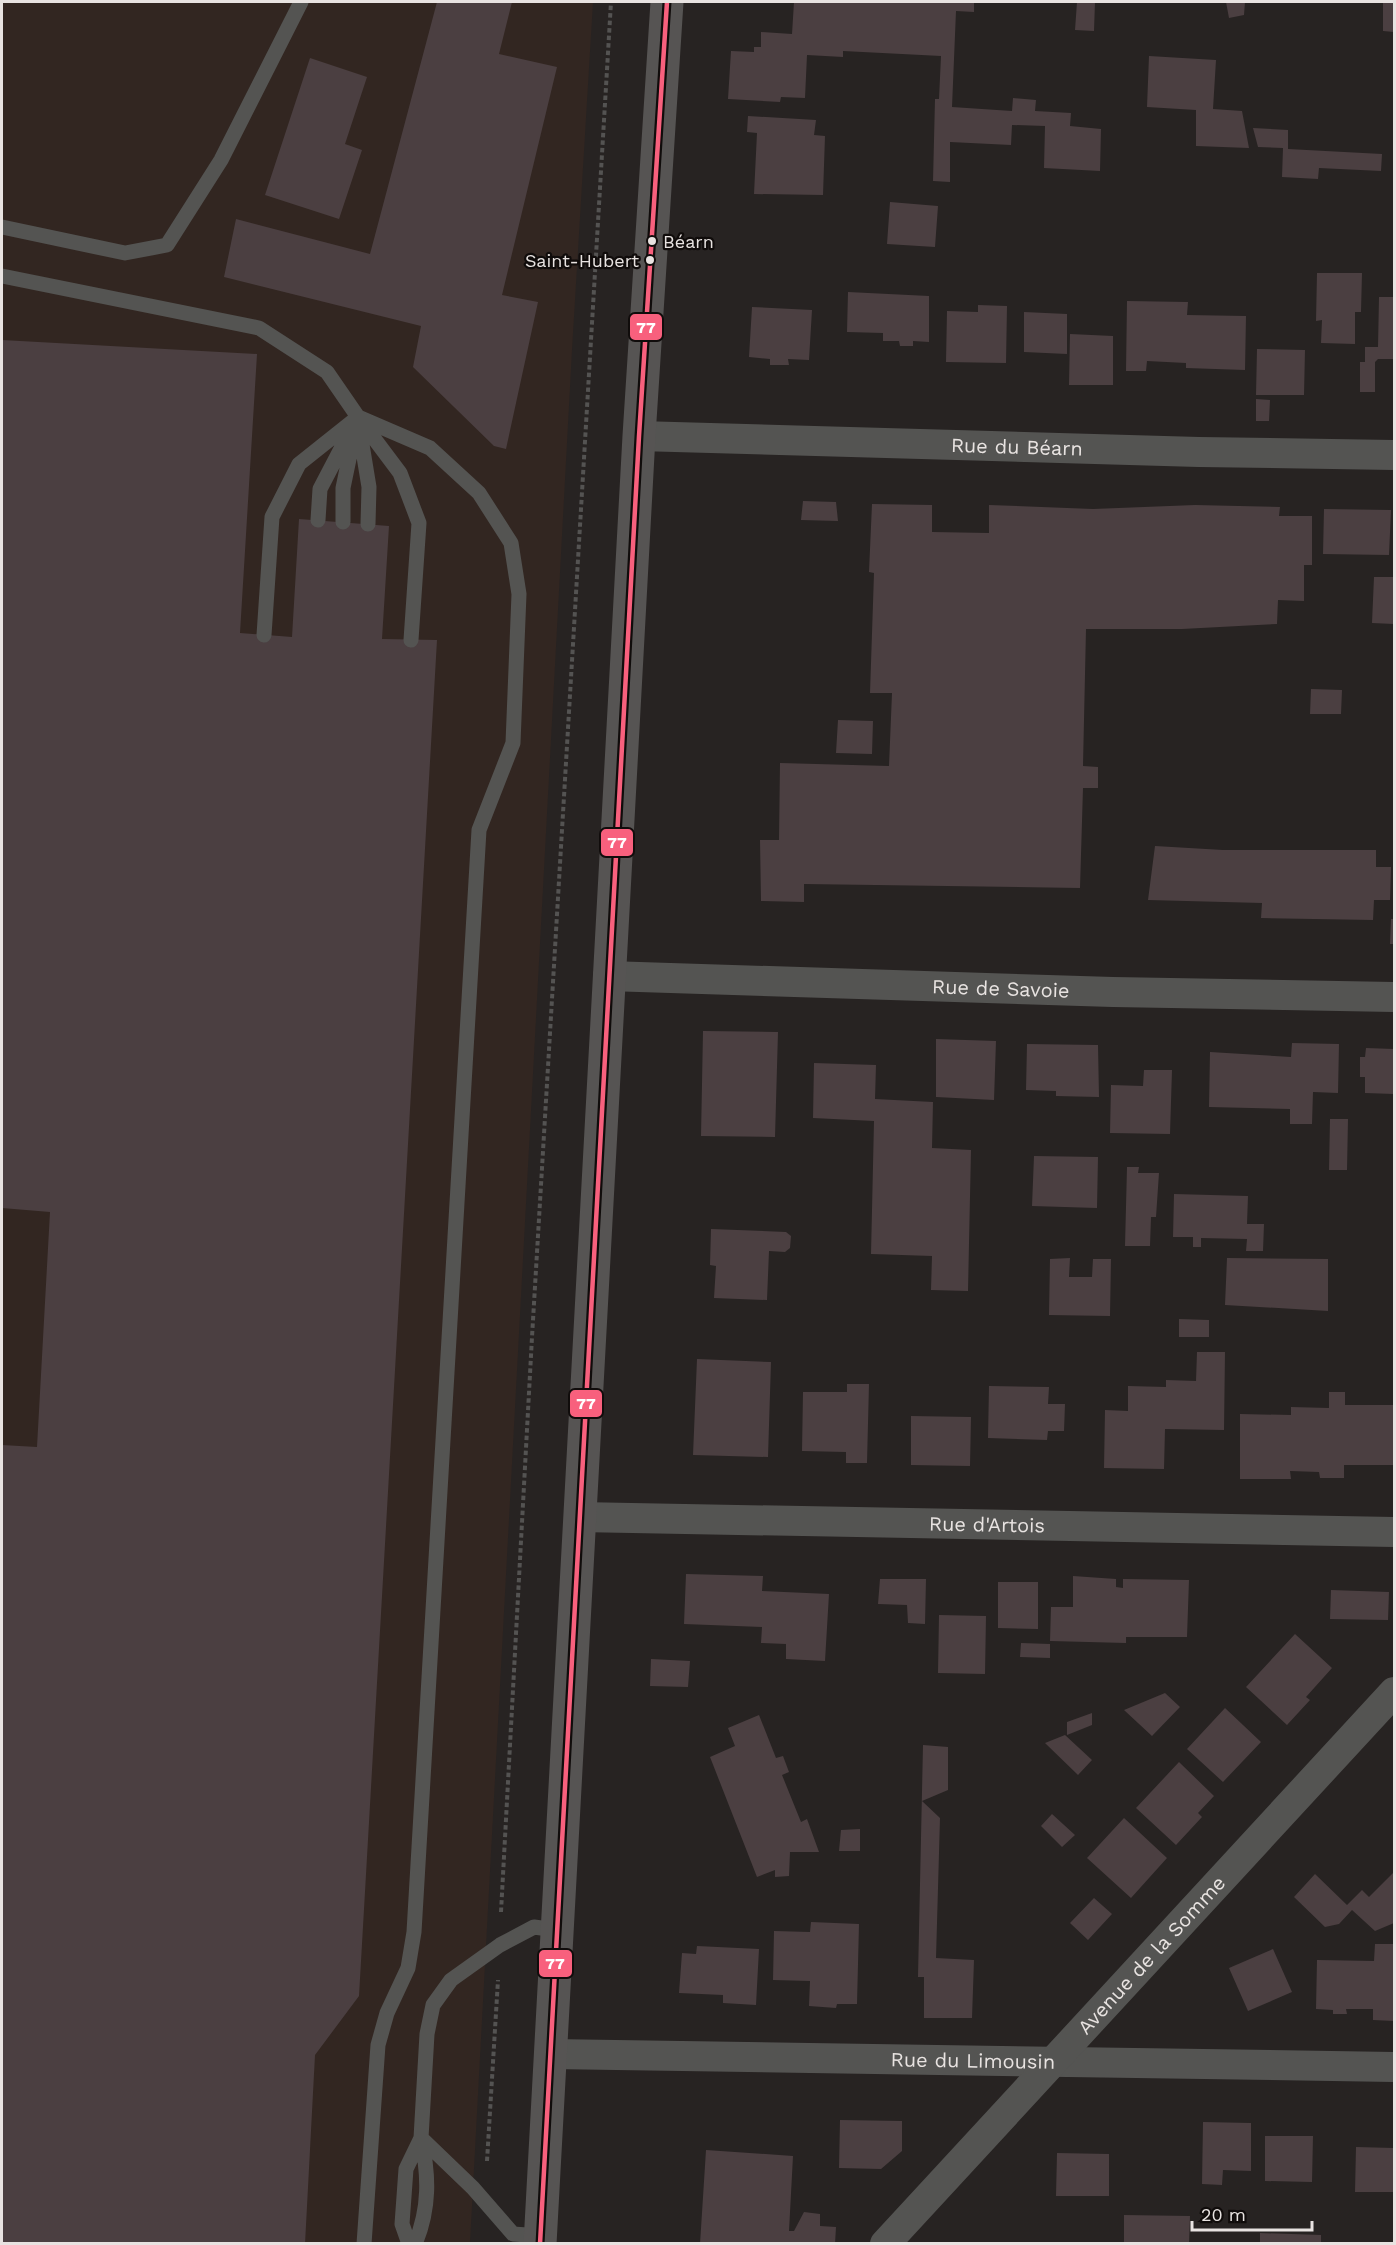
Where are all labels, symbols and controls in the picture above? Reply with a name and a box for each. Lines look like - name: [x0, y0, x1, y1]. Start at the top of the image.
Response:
- place label: Béarn: [663, 231, 714, 252]
- marker: Béarn: [646, 235, 658, 247]
- place label: Saint-Hubert: [525, 250, 639, 271]
- marker: Saint-Hubert: [644, 254, 656, 266]
- line badge: 77: [629, 313, 663, 341]
- text: 77: [636, 318, 656, 337]
- street label: Rue du Béarn: [951, 433, 1083, 461]
- line badge: 77: [600, 828, 634, 857]
- text: 77: [607, 833, 627, 852]
- street label: Rue de Savoie: [932, 974, 1070, 1003]
- line badge: 77: [569, 1389, 603, 1418]
- text: 77: [576, 1394, 596, 1413]
- street label: Rue d'Artois: [929, 1511, 1045, 1538]
- street label: Avenue de la Somme: [1072, 1871, 1230, 2039]
- line badge: 77: [538, 1949, 573, 1978]
- text: 77: [545, 1954, 565, 1973]
- street label: Rue du Limousin: [891, 2047, 1055, 2074]
- scale bar: [1192, 2194, 1312, 2232]
- text: 20 m: [1201, 2204, 1246, 2225]

